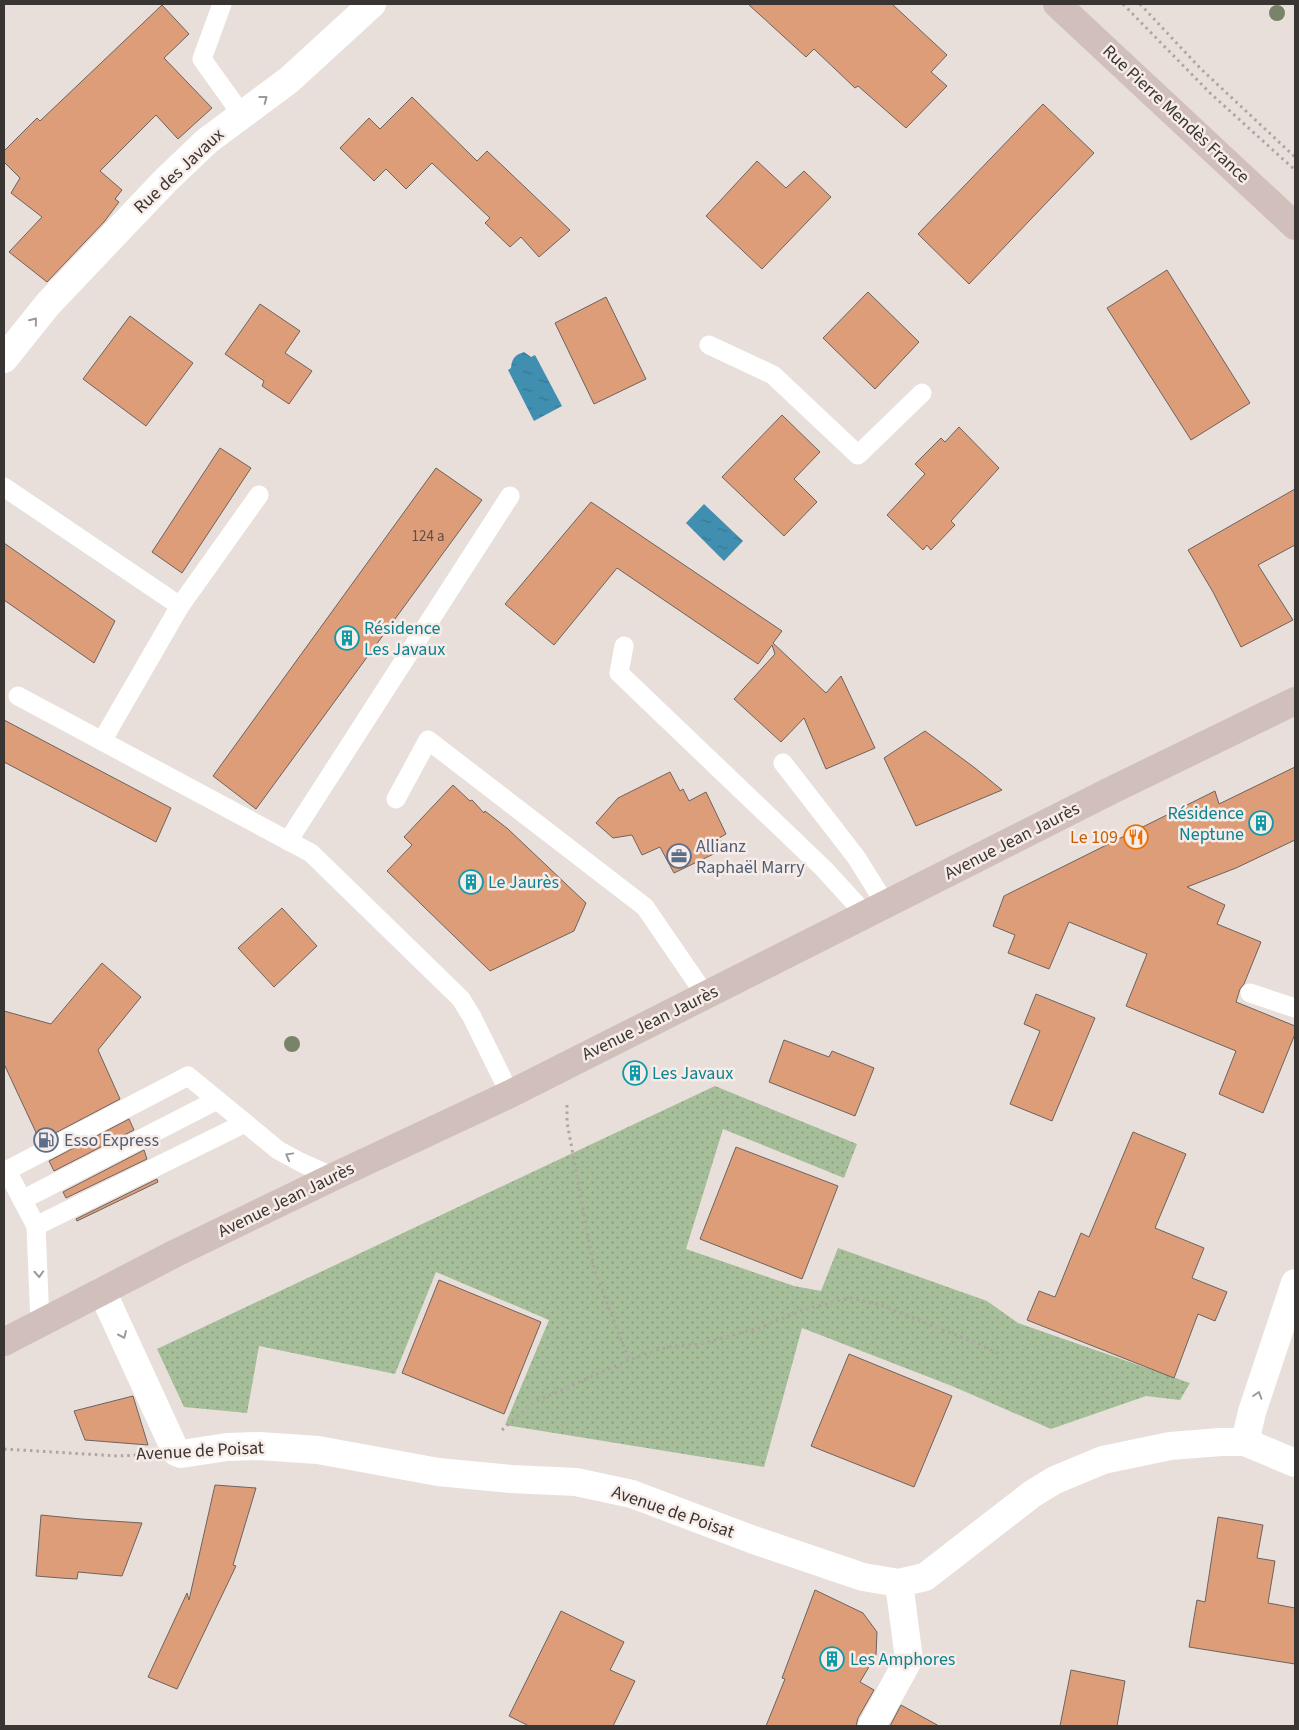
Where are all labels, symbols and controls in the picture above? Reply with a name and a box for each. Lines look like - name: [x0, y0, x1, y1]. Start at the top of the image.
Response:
- street label: Rue Pierre Mendès France: [1097, 39, 1255, 189]
- one-way arrow: [258, 96, 268, 105]
- street label: Rue des Javaux: [128, 123, 230, 219]
- one-way arrow: [29, 318, 37, 327]
- house number: 124 a: [412, 526, 444, 547]
- place label: Résidence Les Javaux: [364, 616, 445, 662]
- building icon: Résidence Les Javaux: [334, 625, 360, 651]
- street label: Avenue Jean Jaurès: [940, 796, 1084, 886]
- place label: Résidence Neptune: [1168, 801, 1244, 847]
- building icon: Résidence Neptune: [1248, 810, 1274, 836]
- restaurant icon: Le 109: [1123, 824, 1149, 850]
- place label: Le 109: [1070, 825, 1118, 850]
- place label: Allianz Raphaël Marry: [696, 834, 805, 880]
- office icon: Allianz Raphaël Marry: [666, 843, 692, 869]
- building icon: Le Jaurès: [458, 869, 484, 895]
- place label: Le Jaurès: [488, 870, 559, 895]
- street label: Avenue Jean Jaurès: [578, 979, 722, 1067]
- building icon: Les Javaux: [622, 1060, 648, 1086]
- place label: Les Javaux: [652, 1061, 733, 1086]
- fuel station icon: Esso Express: [33, 1127, 59, 1153]
- place label: Esso Express: [64, 1128, 159, 1153]
- one-way arrow: [285, 1152, 294, 1162]
- street label: Avenue Jean Jaurès: [214, 1156, 358, 1244]
- one-way arrow: [33, 1270, 44, 1278]
- one-way arrow: [117, 1330, 127, 1339]
- one-way arrow: [1252, 1391, 1262, 1399]
- street label: Avenue de Poisat: [135, 1435, 265, 1467]
- street label: Avenue de Poisat: [608, 1479, 738, 1545]
- building icon: Les Amphores: [819, 1646, 845, 1672]
- place label: Les Amphores: [850, 1647, 955, 1672]

